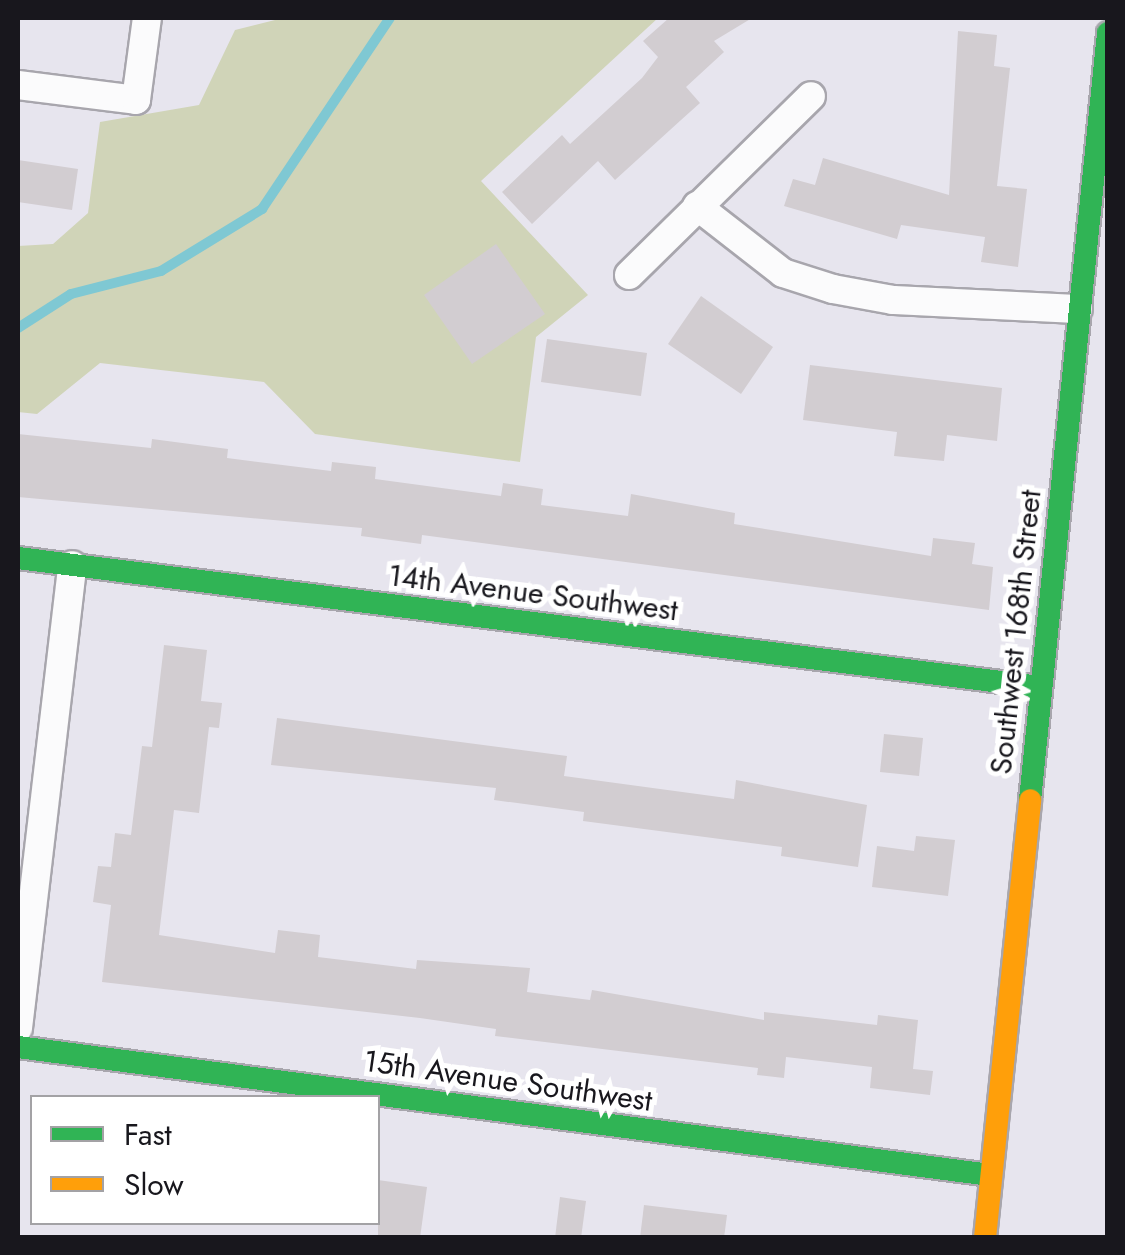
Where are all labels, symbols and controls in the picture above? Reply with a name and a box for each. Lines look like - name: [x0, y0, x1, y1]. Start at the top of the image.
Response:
- street label: Southwest 168th Street: [983, 488, 1049, 776]
- street label: 14th Avenue Southwest: [386, 557, 680, 629]
- street label: 15th Avenue Southwest: [361, 1043, 655, 1119]
- legend: [30, 1095, 380, 1225]
- text: Fast: [124, 1113, 172, 1156]
- text: Slow: [124, 1163, 184, 1206]

